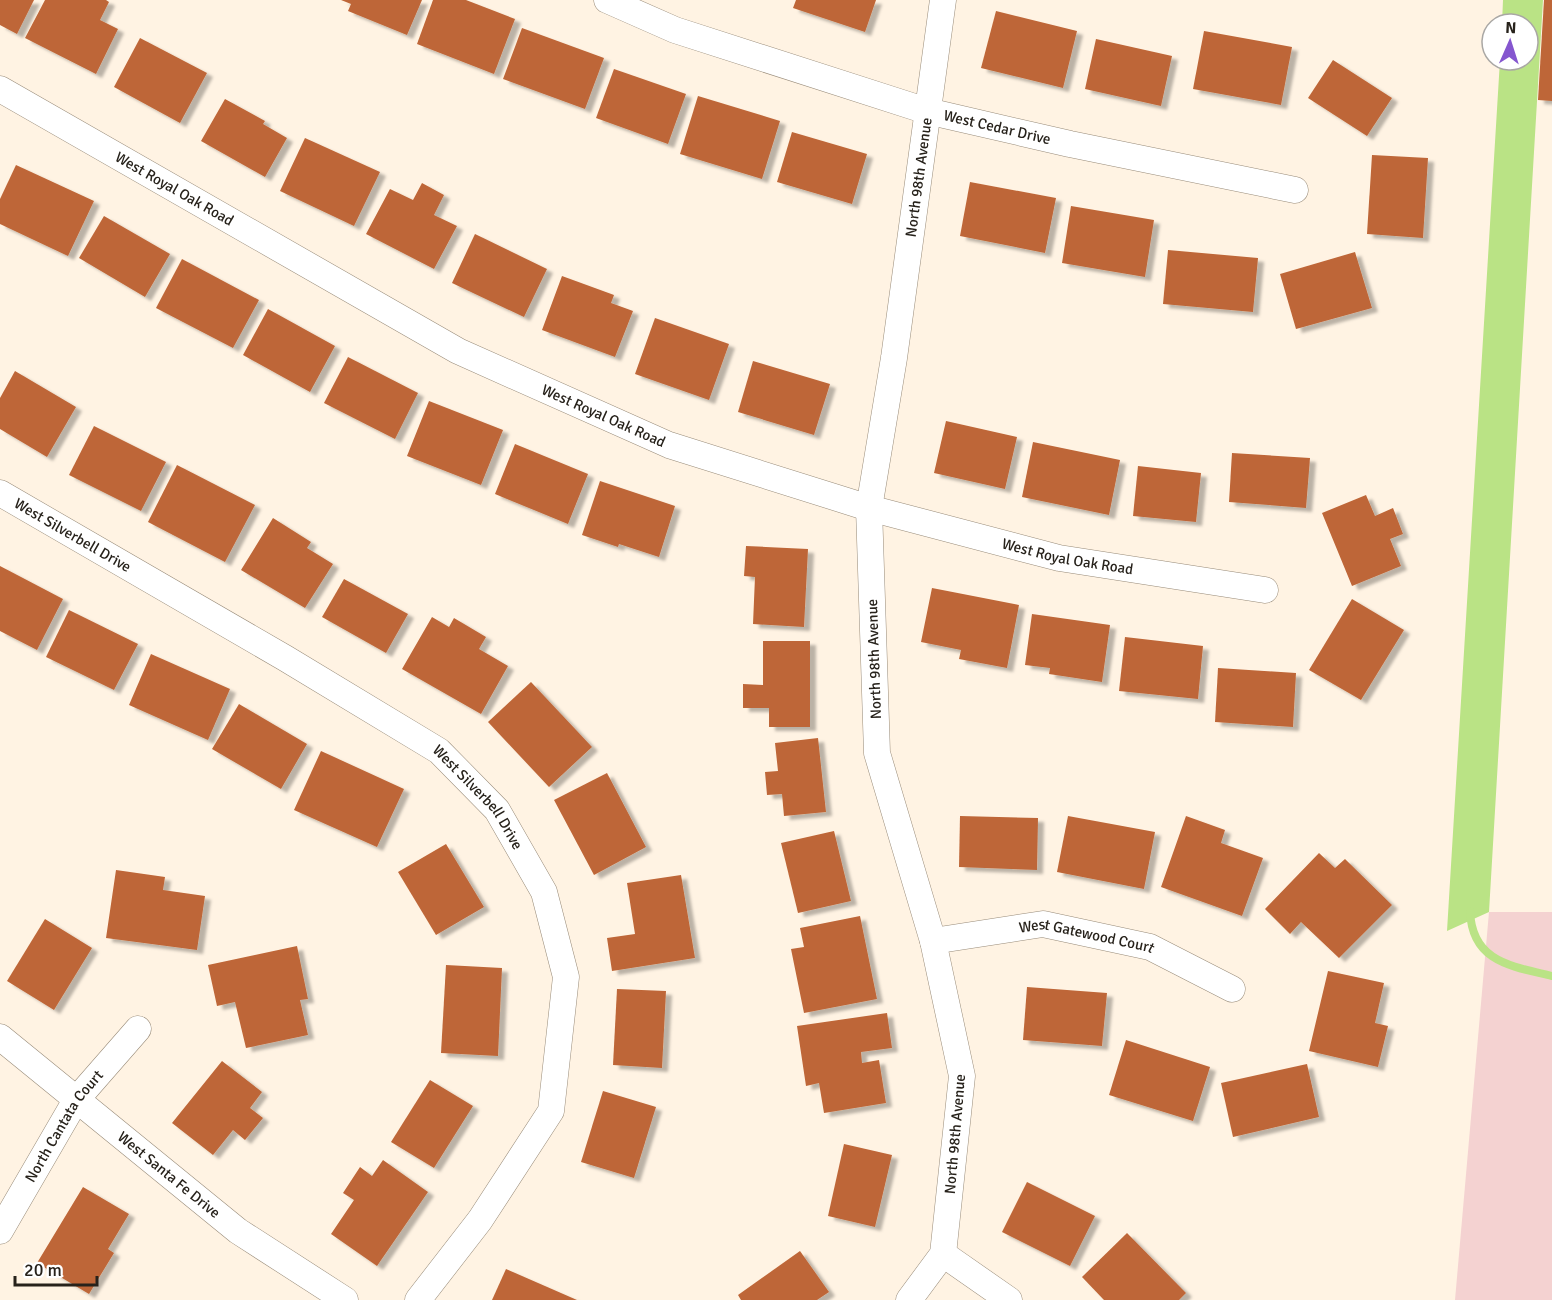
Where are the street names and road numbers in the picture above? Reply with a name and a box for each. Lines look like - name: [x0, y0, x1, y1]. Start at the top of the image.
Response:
- street label: West Cedar Drive: [942, 106, 1052, 148]
- street label: North 98th Avenue: [902, 116, 936, 238]
- street label: West Royal Oak Road: [112, 148, 237, 230]
- street label: West Royal Oak Road: [539, 380, 668, 451]
- street label: West Silverbell Drive: [11, 494, 134, 576]
- street label: West Royal Oak Road: [1000, 534, 1135, 578]
- street label: North 98th Avenue: [863, 599, 885, 719]
- street label: West Silverbell Drive: [429, 741, 527, 853]
- street label: West Gatewood Court: [1018, 915, 1158, 957]
- street label: North Cantata Court: [21, 1066, 107, 1185]
- street label: North 98th Avenue: [941, 1073, 969, 1195]
- street label: West Santa Fe Drive: [114, 1128, 224, 1222]

